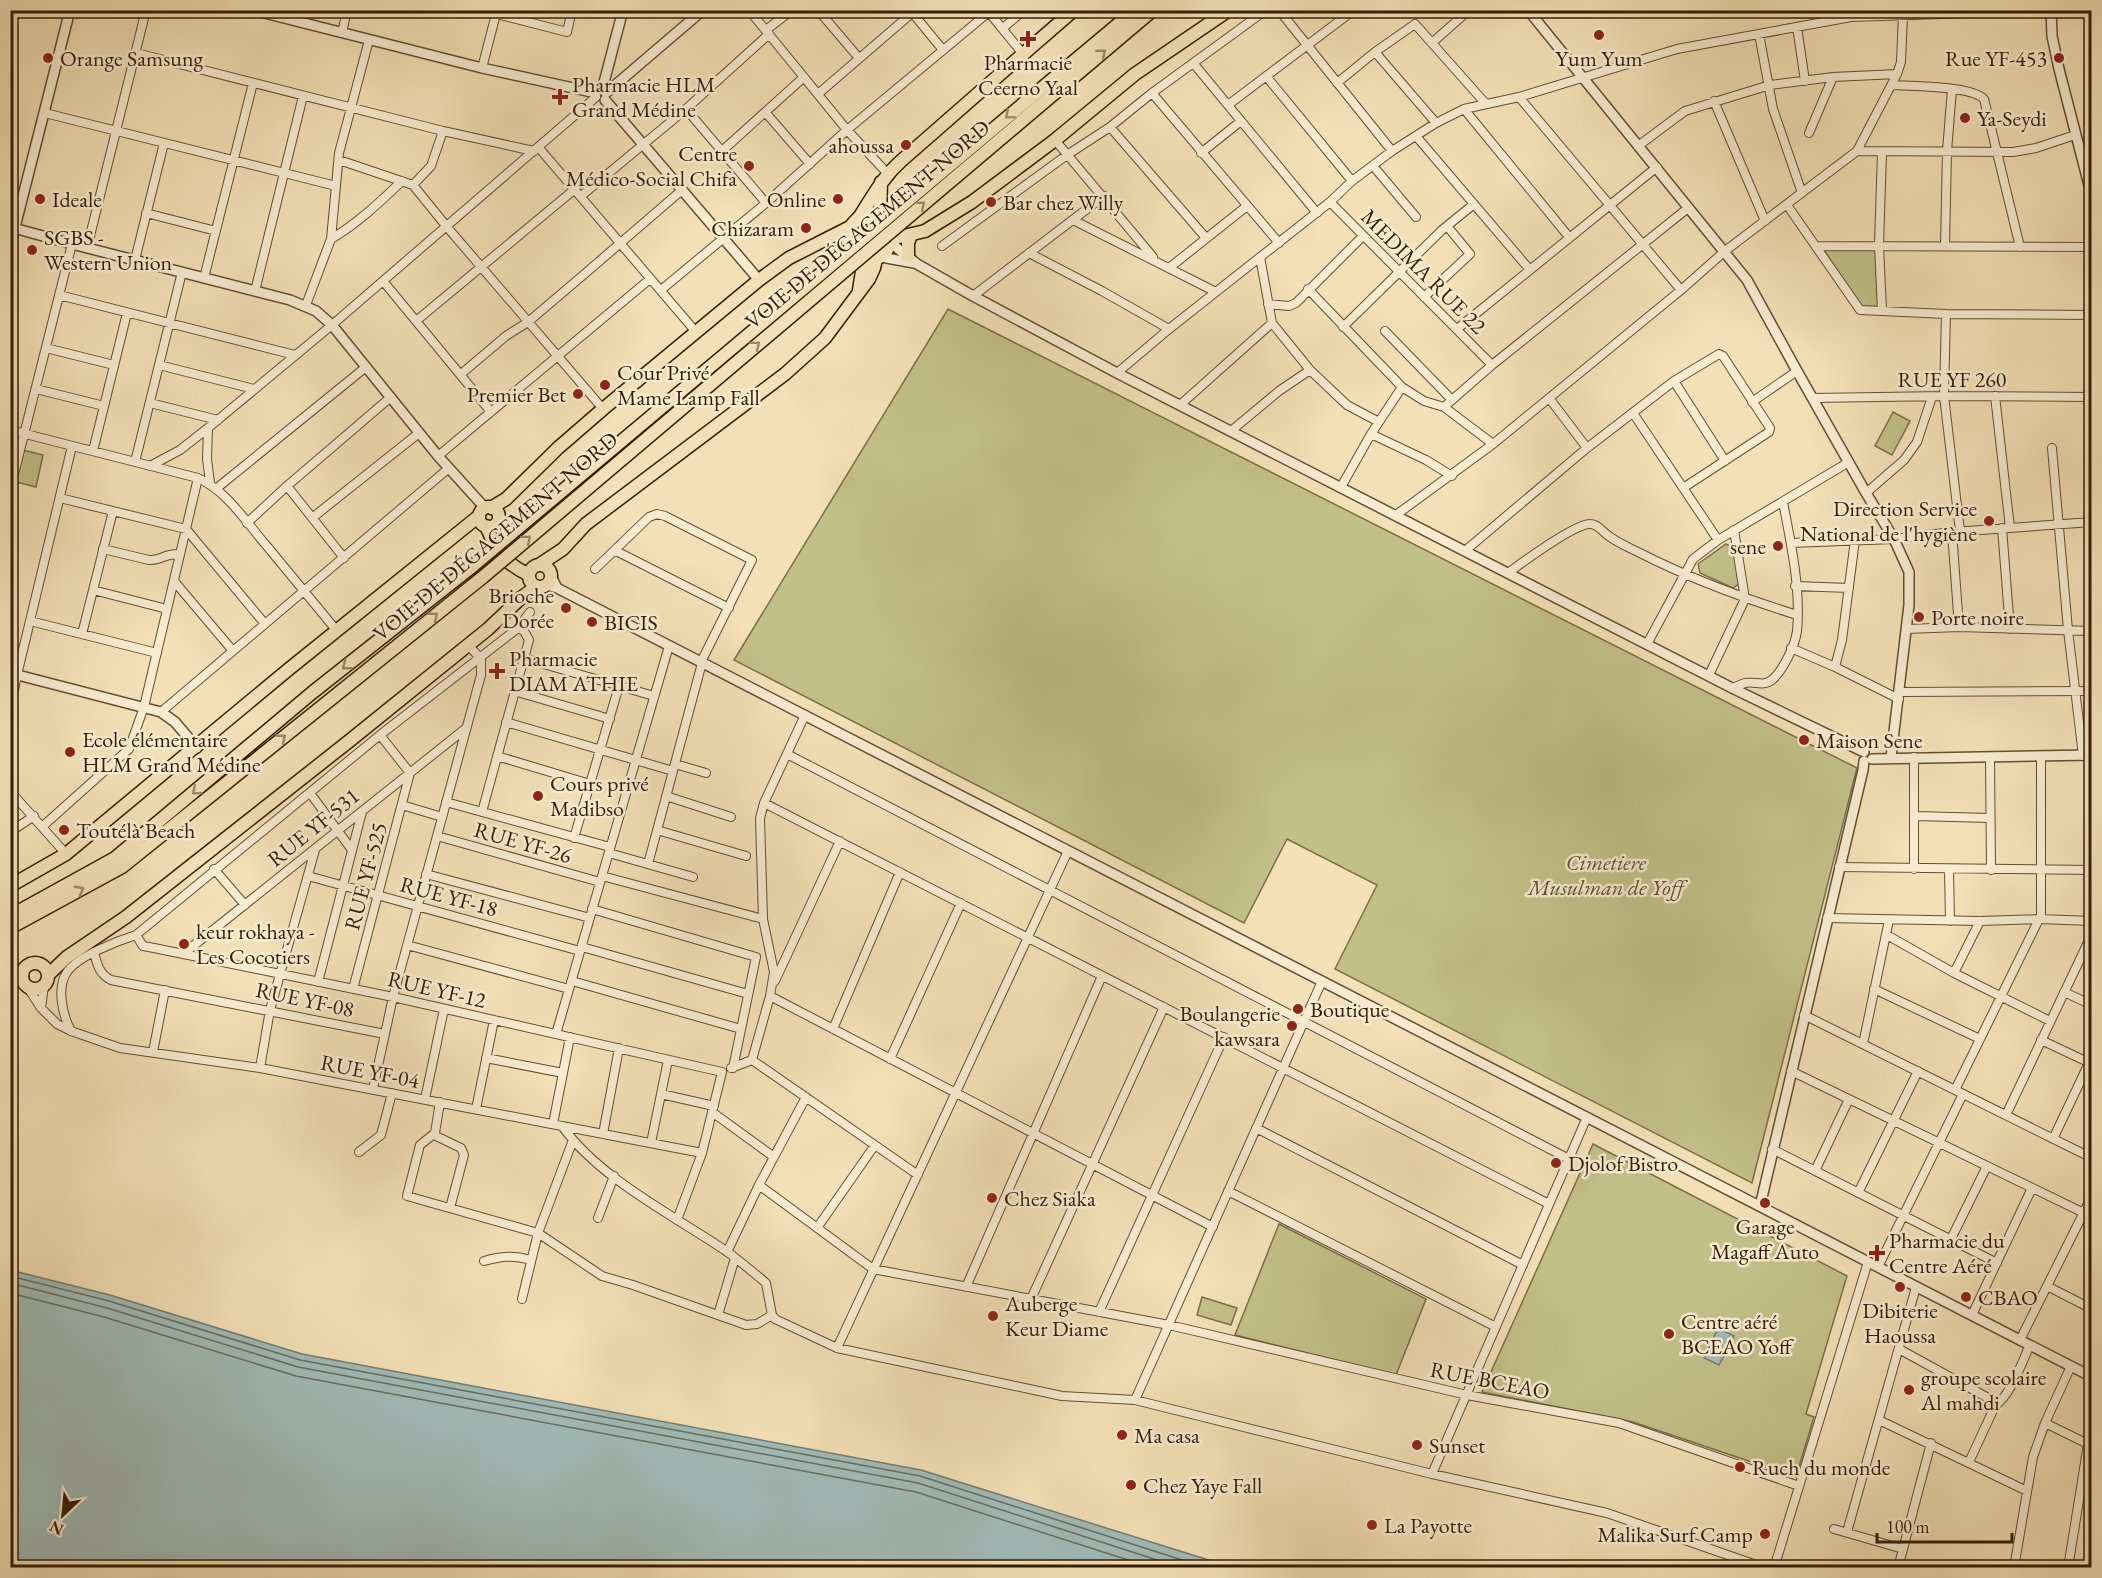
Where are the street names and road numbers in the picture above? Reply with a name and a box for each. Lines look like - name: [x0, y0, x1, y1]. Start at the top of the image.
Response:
- street label: VOIE DE DÉGAGEMENT NORD: [739, 113, 996, 336]
- street label: MEDIMA RUE 22: [1355, 203, 1493, 340]
- street label: RUE YF 260: [1898, 365, 2007, 394]
- street label: VOIE DE DÉGAGEMENT NORD: [367, 425, 624, 648]
- street label: RUE YF-531: [261, 781, 365, 873]
- street label: RUE YF-26: [471, 815, 575, 870]
- street label: RUE YF-525: [337, 819, 394, 933]
- street label: RUE YF-18: [397, 870, 501, 923]
- street label: RUE YF-12: [385, 964, 489, 1015]
- street label: RUE YF-08: [253, 975, 357, 1024]
- street label: RUE YF-04: [318, 1048, 422, 1095]
- street label: RUE BCEAO: [1428, 1355, 1552, 1406]

